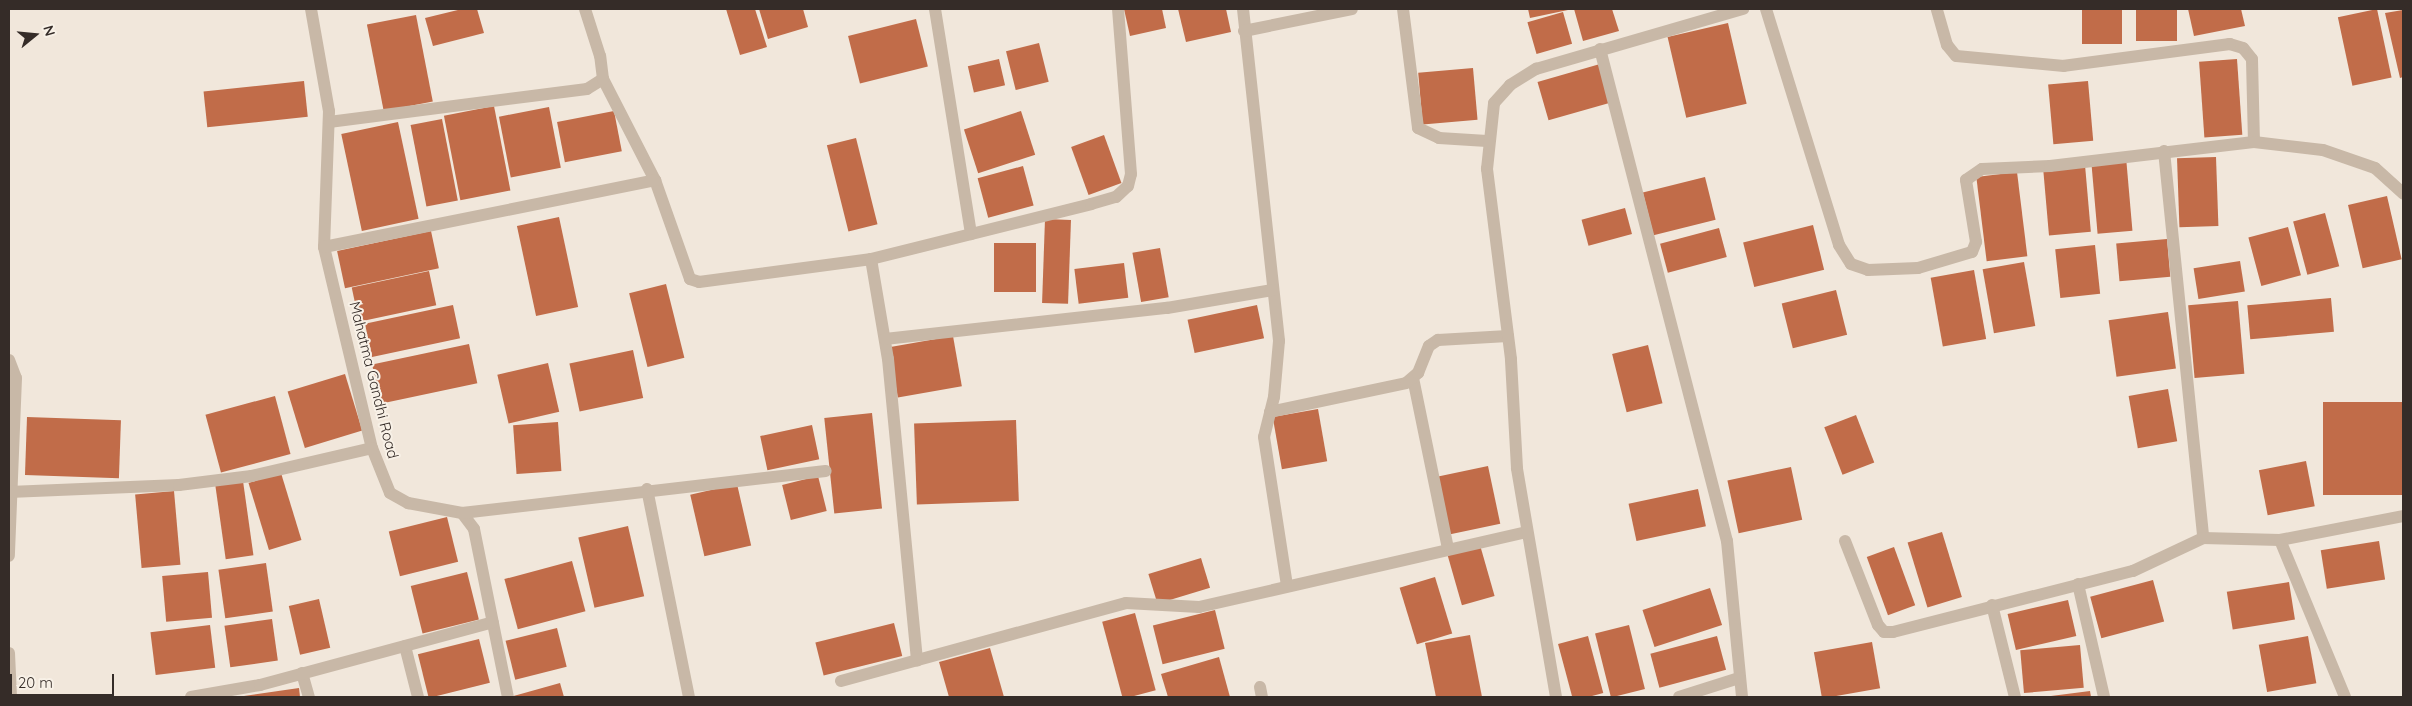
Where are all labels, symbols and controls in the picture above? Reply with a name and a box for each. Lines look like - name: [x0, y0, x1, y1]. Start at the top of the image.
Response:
- north arrow: [10, 10, 60, 60]
- text: N: [39, 23, 59, 38]
- street label: Mahatma Gandhi Road: [346, 299, 402, 461]
- scale bar: [12, 664, 116, 696]
- text: 20 m: [18, 673, 53, 692]

